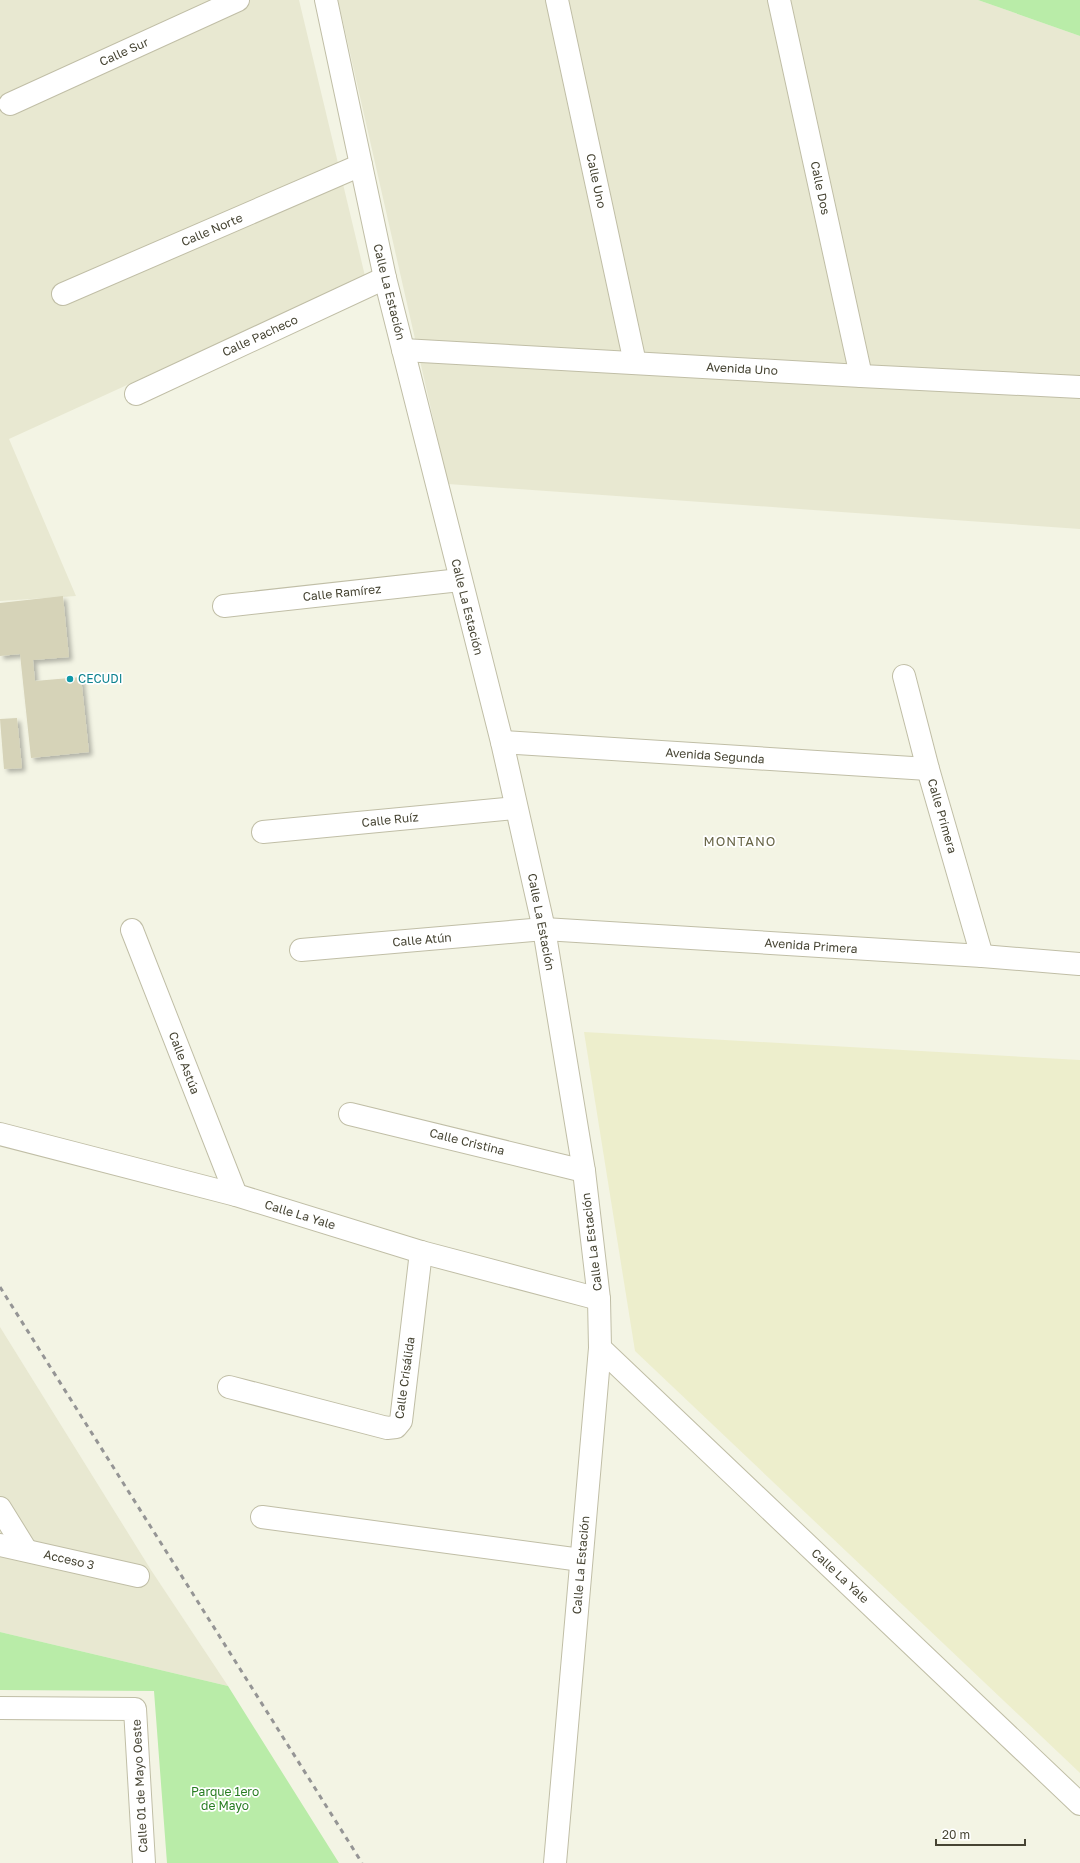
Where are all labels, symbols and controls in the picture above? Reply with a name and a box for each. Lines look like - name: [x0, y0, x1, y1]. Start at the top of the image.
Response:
- street label: Calle Sur: [97, 34, 151, 69]
- street label: Calle Uno: [583, 152, 610, 210]
- street label: Calle Dos: [807, 160, 833, 216]
- street label: Calle Norte: [179, 210, 245, 249]
- street label: Calle La Estación: [370, 242, 409, 342]
- street label: Calle Pacheco: [220, 312, 300, 360]
- street label: Avenida Uno: [706, 359, 778, 378]
- street label: Calle La Estación: [448, 557, 487, 657]
- street label: Calle Ramírez: [302, 581, 382, 604]
- place label: CECUDI: [78, 671, 123, 686]
- marker: CECUDI: [65, 674, 75, 684]
- street label: Avenida Segunda: [665, 745, 765, 766]
- street label: Calle Primera: [925, 777, 960, 855]
- street label: Calle Ruíz: [361, 809, 419, 830]
- district label: MONTANO: [704, 833, 776, 849]
- street label: Calle La Estación: [525, 872, 558, 972]
- street label: Calle Atún: [392, 929, 452, 950]
- street label: Avenida Primera: [764, 935, 858, 956]
- street label: Calle Astúa: [166, 1029, 203, 1096]
- street label: Calle Cristina: [428, 1125, 506, 1158]
- street label: Calle La Estación: [578, 1192, 605, 1292]
- street label: Calle La Yale: [263, 1197, 337, 1232]
- street label: Calle Crisálida: [391, 1336, 418, 1420]
- street label: Calle La Estación: [569, 1515, 592, 1615]
- street label: Calle La Yale: [808, 1545, 872, 1606]
- street label: Acceso 3: [42, 1546, 96, 1573]
- street label: Calle 01 de Mayo Oeste: [129, 1719, 150, 1853]
- park label: Parque 1ero de Mayo: [191, 1784, 259, 1813]
- scale bar: [936, 1821, 1025, 1847]
- text: 20 m: [942, 1827, 970, 1842]

